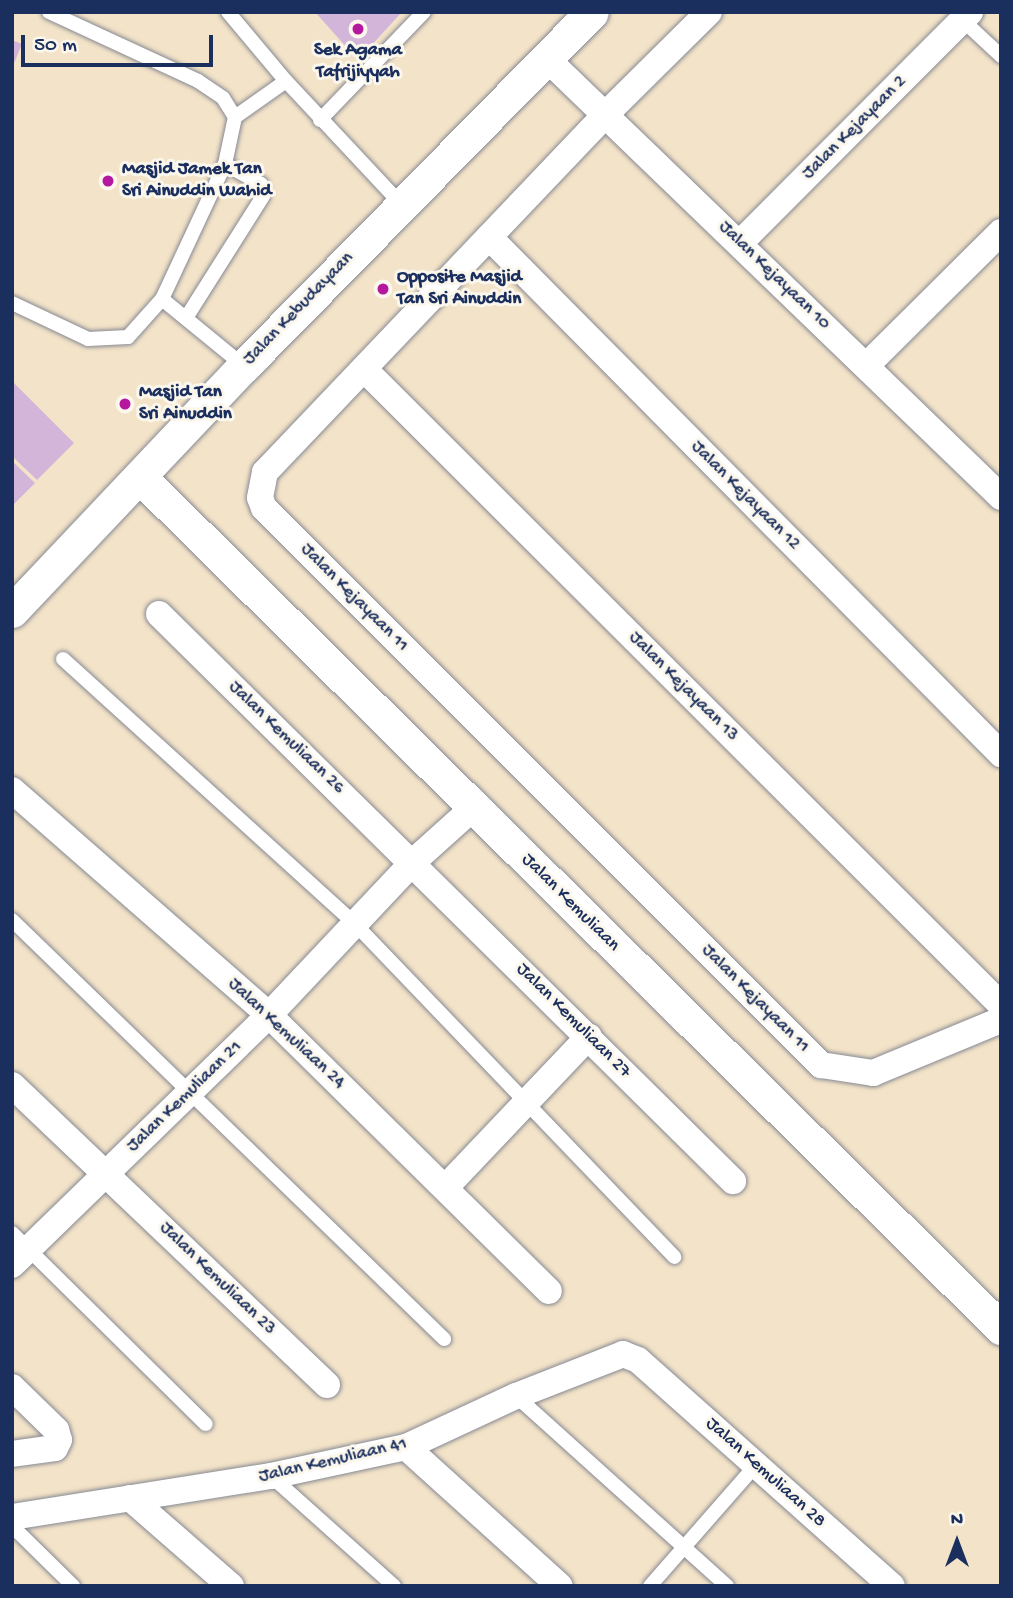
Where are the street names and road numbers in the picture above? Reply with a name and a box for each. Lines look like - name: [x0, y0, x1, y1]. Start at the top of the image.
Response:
- street label: Jalan Kejayaan 2: [798, 71, 912, 185]
- street label: Jalan Kejayaan 10: [713, 217, 835, 335]
- street label: Jalan Kebudayaan: [239, 247, 359, 371]
- street label: Jalan Kejayaan 12: [685, 436, 805, 556]
- street label: Jalan Kejayaan 11: [295, 539, 413, 657]
- street label: Jalan Kejayaan 13: [623, 627, 743, 747]
- street label: Jalan Kemuliaan 26: [223, 677, 349, 799]
- street label: Jalan Kemuliaan: [516, 849, 624, 957]
- street label: Jalan Kejayaan 11: [696, 940, 814, 1058]
- street label: Jalan Kemuliaan 27: [511, 959, 635, 1083]
- street label: Jalan Kemuliaan 24: [222, 974, 350, 1094]
- street label: Jalan Kemuliaan 21: [123, 1036, 247, 1158]
- street label: Jalan Kemuliaan 23: [154, 1217, 280, 1341]
- street label: Jalan Kemuliaan 28: [700, 1413, 830, 1533]
- street label: Jalan Kemuliaan 41: [257, 1433, 409, 1489]

